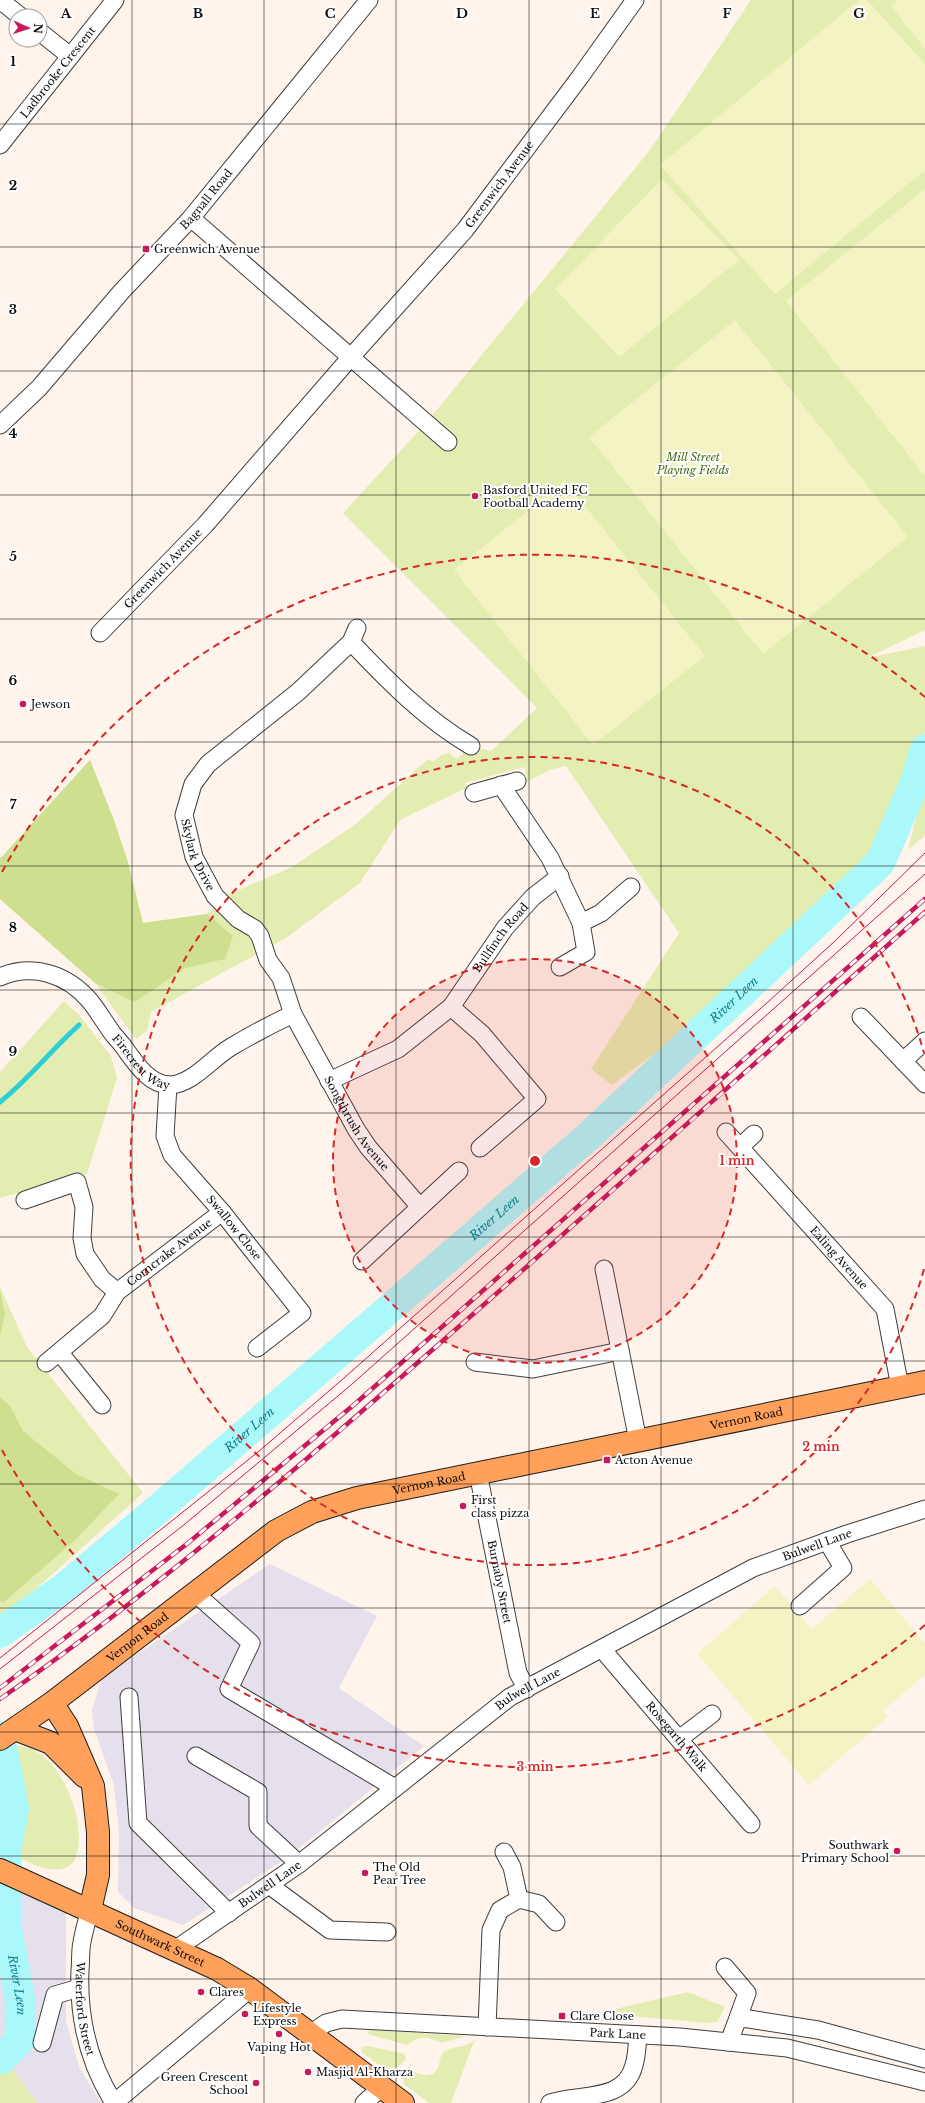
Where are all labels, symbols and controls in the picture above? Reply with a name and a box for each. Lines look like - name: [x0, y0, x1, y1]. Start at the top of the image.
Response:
- text: A: [60, 5, 72, 22]
- text: B: [193, 5, 203, 22]
- text: C: [325, 5, 336, 22]
- text: D: [456, 5, 468, 22]
- text: E: [590, 5, 600, 22]
- text: F: [723, 5, 732, 22]
- text: G: [853, 5, 865, 22]
- north arrow: [8, 8, 48, 48]
- street label: Ladbrooke Crescent: [17, 23, 99, 121]
- text: N: [31, 23, 45, 35]
- text: 1: [10, 53, 16, 70]
- street label: Greenwich Avenue: [462, 138, 537, 231]
- street label: Bagnall Road: [177, 166, 236, 232]
- text: 2: [9, 177, 17, 194]
- place label: Greenwich Avenue: [154, 242, 260, 256]
- marker: Greenwich Avenue: [141, 244, 151, 254]
- text: 3: [9, 301, 17, 318]
- text: 4: [9, 425, 18, 442]
- park label: Mill Street Playing Fields: [656, 450, 729, 477]
- place label: Basford United FC Football Academy: [483, 483, 588, 510]
- marker: Basford United FC Football Academy: [470, 491, 480, 501]
- street label: Greenwich Avenue: [121, 526, 205, 611]
- text: 5: [9, 548, 17, 565]
- text: 6: [9, 672, 18, 689]
- place label: Jewson: [29, 697, 71, 711]
- marker: Jewson: [18, 699, 28, 709]
- text: 7: [10, 796, 17, 813]
- street label: Skylark Drive: [178, 817, 218, 894]
- street label: Bullfinch Road: [470, 900, 532, 975]
- text: 8: [9, 919, 17, 936]
- water label: River Leen: [706, 973, 761, 1026]
- street label: Firecrest Way: [109, 1031, 171, 1092]
- text: 9: [9, 1043, 18, 1060]
- street label: Songthrush Avenue: [321, 1073, 392, 1173]
- text: 1 min: [720, 1153, 755, 1168]
- centre of rings: [528, 1154, 542, 1168]
- water label: River Leen: [465, 1191, 522, 1244]
- street label: Swallow Close: [204, 1192, 265, 1263]
- street label: Corncrake Avenue: [124, 1215, 215, 1289]
- street label: Ealing Avenue: [807, 1223, 871, 1292]
- water label: River Leen: [220, 1404, 277, 1456]
- street label: Vernon Road: [708, 1404, 785, 1433]
- text: 2 min: [802, 1439, 840, 1454]
- place label: Acton Avenue: [614, 1453, 693, 1467]
- marker: Acton Avenue: [602, 1455, 612, 1465]
- street label: Vernon Road: [390, 1469, 467, 1498]
- place label: First class pizza: [471, 1493, 530, 1520]
- marker: First class pizza: [458, 1501, 468, 1511]
- street label: Bulwell Lane: [780, 1526, 854, 1564]
- street label: Burnaby Street: [485, 1539, 515, 1626]
- street label: Vernon Road: [103, 1609, 172, 1666]
- street label: Bulwell Lane: [492, 1665, 563, 1713]
- street label: Rosegarth Walk: [643, 1699, 711, 1775]
- text: 3 min: [516, 1759, 554, 1774]
- place label: Southwark Primary School: [801, 1838, 889, 1865]
- marker: Southwark Primary School: [892, 1846, 902, 1856]
- street label: Bulwell Lane: [236, 1858, 304, 1911]
- place label: The Old Pear Tree: [373, 1860, 426, 1887]
- marker: The Old Pear Tree: [360, 1868, 370, 1878]
- street label: Southwark Street: [113, 1917, 208, 1970]
- water label: River Leen: [5, 1953, 29, 2016]
- street label: Waterford Street: [73, 1960, 98, 2058]
- place label: Clares: [209, 1985, 244, 1999]
- marker: Clares: [196, 1987, 206, 1997]
- place label: Lifestyle Express: [253, 2001, 301, 2028]
- marker: Lifestyle Express: [240, 2009, 250, 2019]
- place label: Clare Close: [570, 2009, 634, 2023]
- marker: Clare Close: [557, 2011, 567, 2021]
- street label: Park Lane: [589, 2025, 646, 2042]
- marker: Vaping Hot: [274, 2029, 284, 2039]
- place label: Vaping Hot: [246, 2040, 312, 2054]
- place label: Masjid Al-Kharza: [316, 2065, 414, 2079]
- marker: Masjid Al-Kharza: [303, 2067, 313, 2077]
- place label: Green Crescent School: [161, 2070, 249, 2097]
- marker: Green Crescent School: [251, 2078, 261, 2088]

